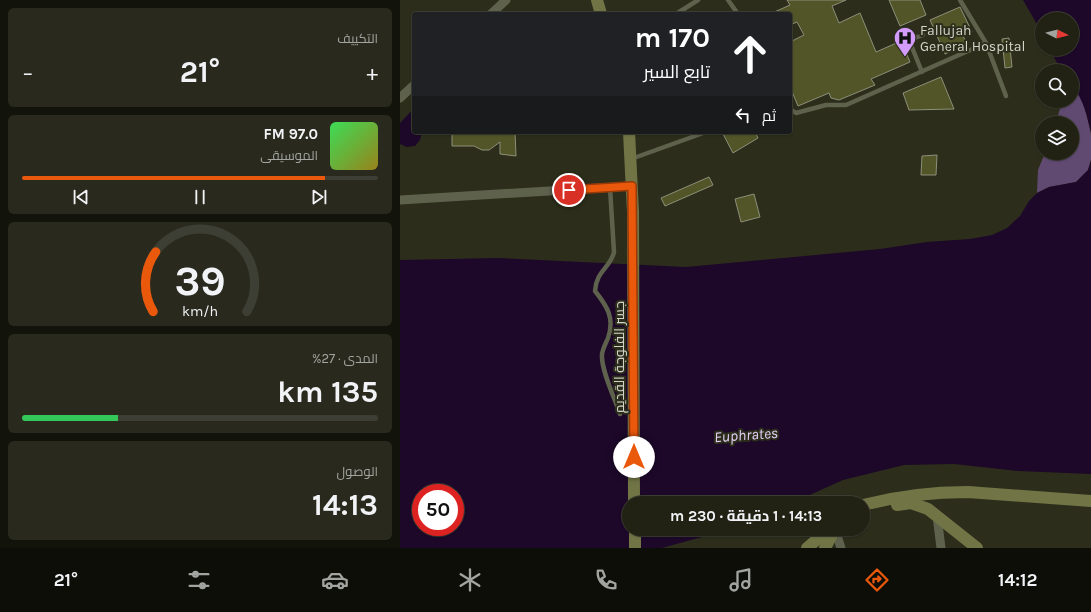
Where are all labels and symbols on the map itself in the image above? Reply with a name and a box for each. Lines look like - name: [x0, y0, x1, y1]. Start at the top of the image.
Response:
- north arrow: [1035, 12, 1079, 56]
- place label: Fallujah General Hospital: [920, 22, 1025, 55]
- hospital icon: Fallujah General Hospital: [892, 25, 918, 58]
- pin: [552, 173, 586, 207]
- street label: جسر الفلوجة القديم: [611, 301, 629, 413]
- water label: Euphrates: [714, 424, 778, 446]
- position arrow: [613, 436, 655, 478]
- speed limit sign: 50: [412, 484, 464, 536]

